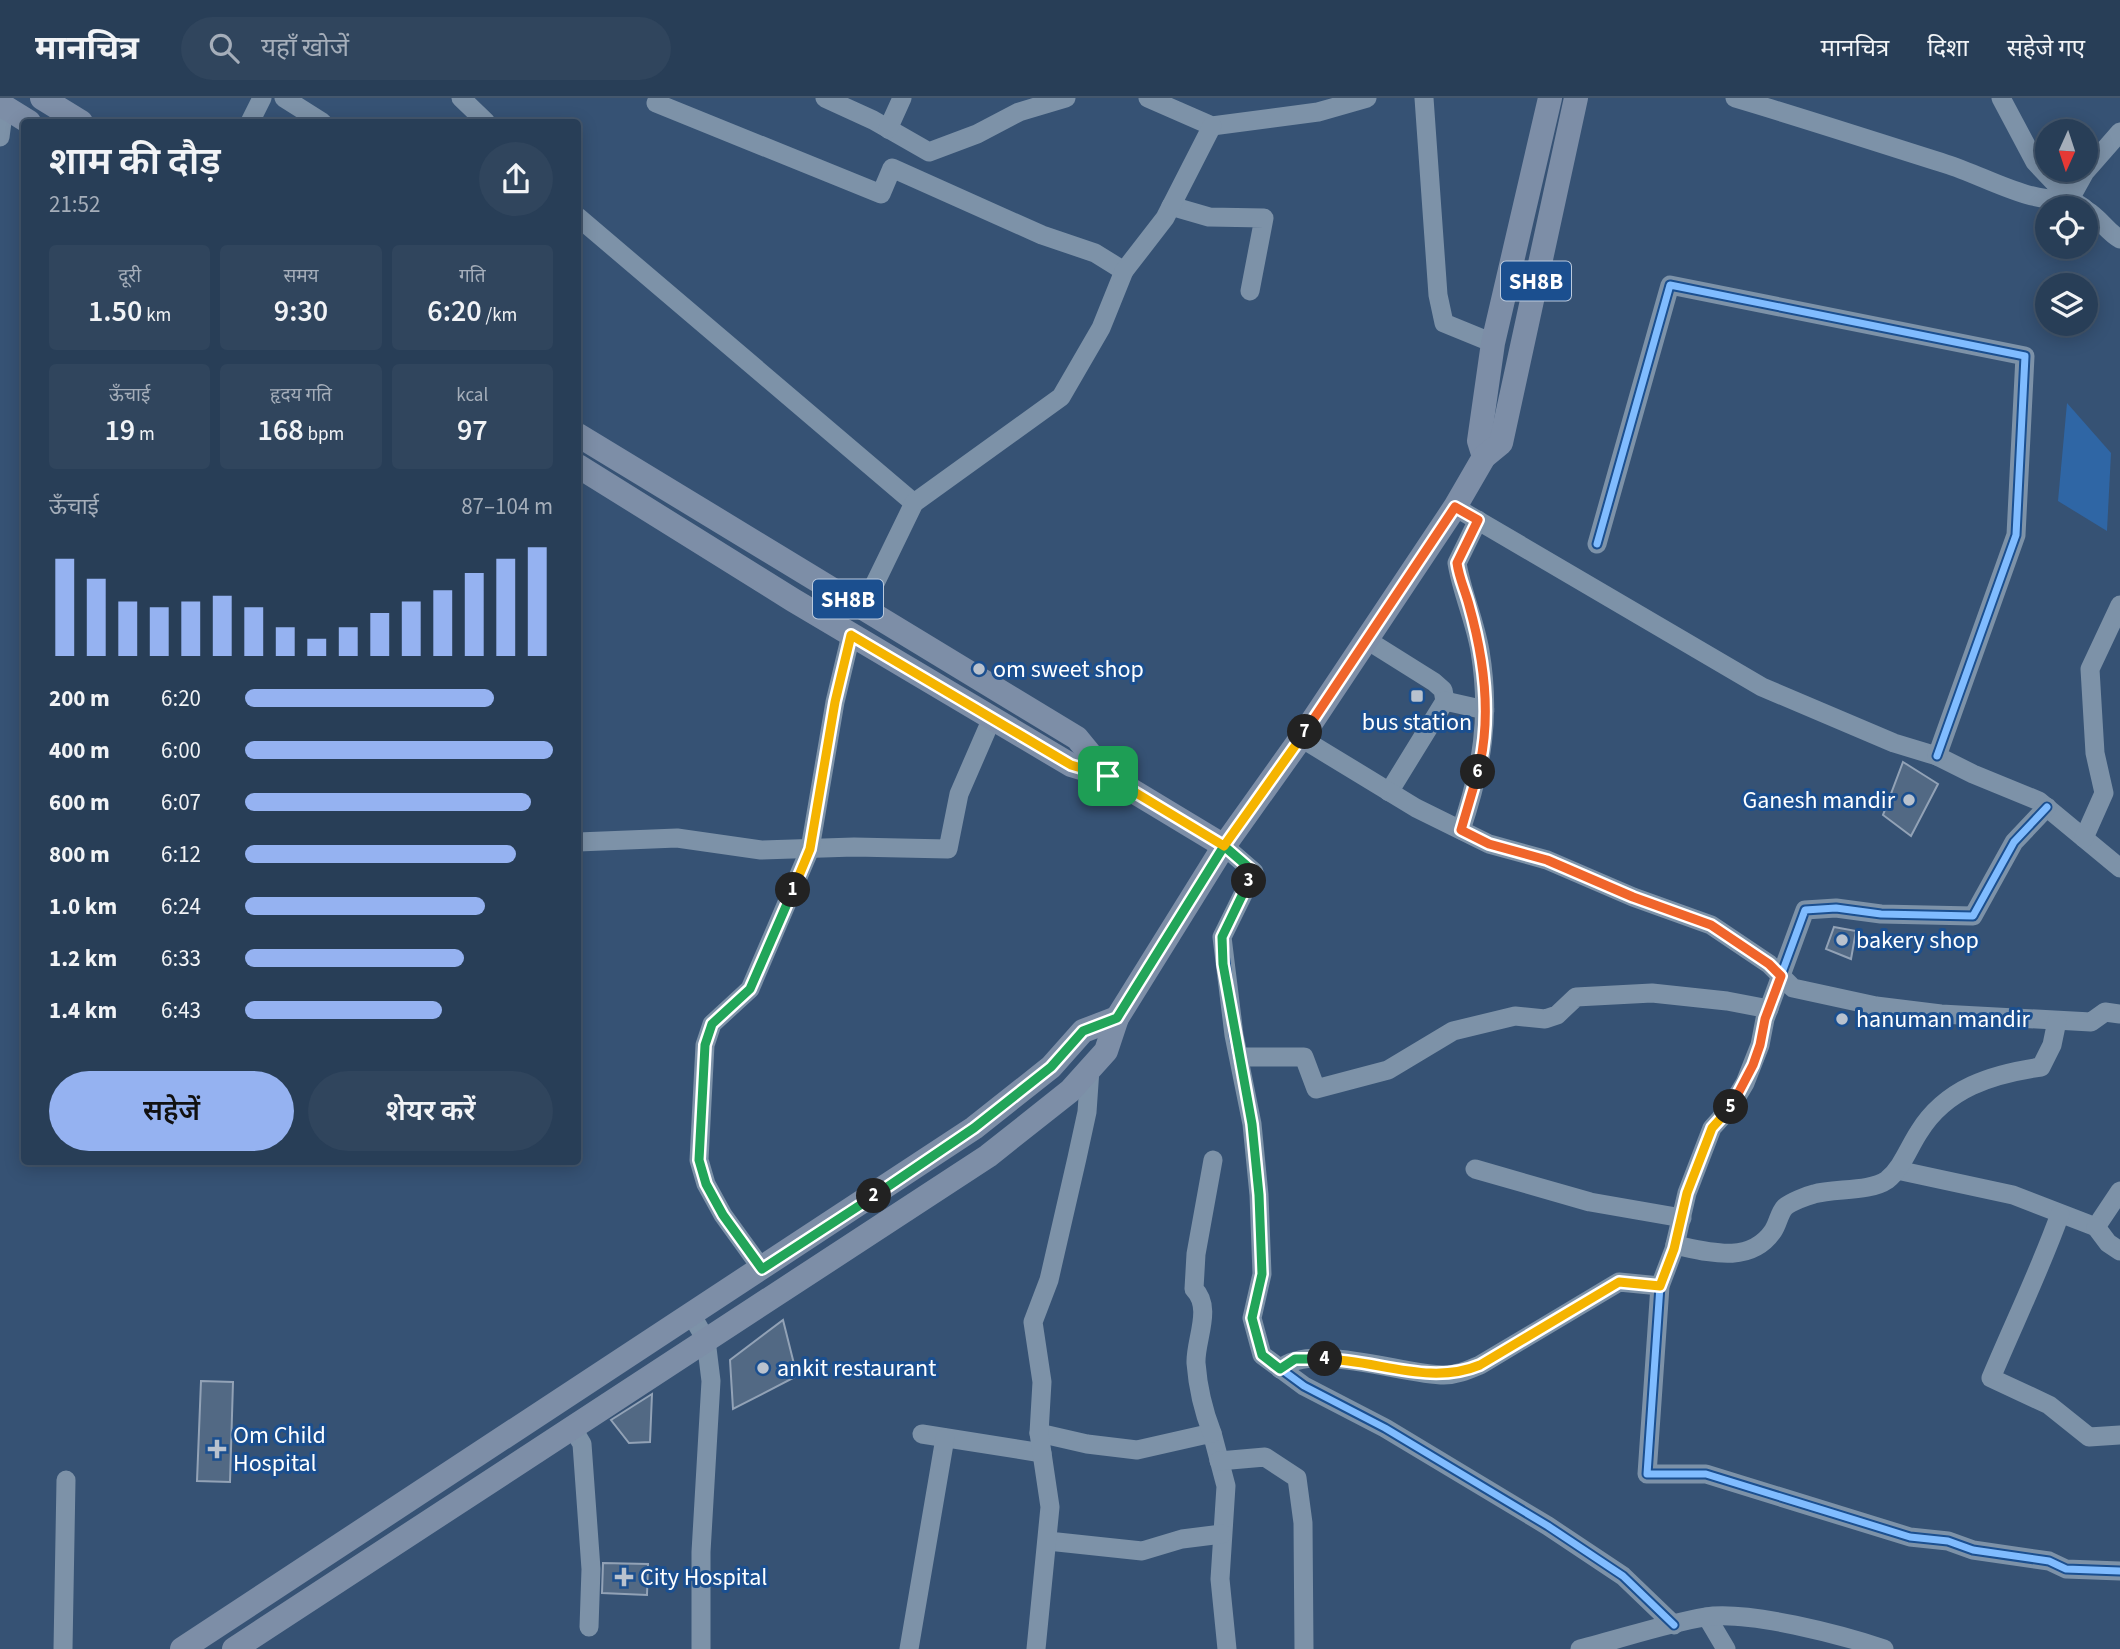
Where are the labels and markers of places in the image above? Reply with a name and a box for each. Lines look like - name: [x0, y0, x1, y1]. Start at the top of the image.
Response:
- place label: om sweet shop: [993, 652, 1144, 687]
- marker: om sweet shop: [971, 661, 987, 677]
- marker: bus station: [1409, 688, 1425, 704]
- place label: bus station: [1362, 705, 1472, 740]
- pin: 7: [1288, 714, 1322, 750]
- pin: [1078, 746, 1138, 806]
- pin: 6: [1460, 754, 1496, 790]
- place label: Ganesh mandir: [1742, 783, 1896, 818]
- marker: Ganesh mandir: [1901, 792, 1917, 808]
- pin: 3: [1232, 864, 1266, 898]
- pin: 1: [776, 872, 810, 908]
- place label: bakery shop: [1856, 923, 1979, 958]
- marker: bakery shop: [1834, 932, 1850, 948]
- place label: hanuman mandir: [1856, 1002, 2031, 1037]
- marker: hanuman mandir: [1834, 1011, 1850, 1027]
- pin: 5: [1714, 1090, 1748, 1124]
- pin: 2: [856, 1178, 892, 1214]
- pin: 4: [1308, 1342, 1342, 1376]
- place label: ankit restaurant: [777, 1351, 936, 1386]
- marker: ankit restaurant: [755, 1360, 771, 1376]
- place label: Om Child Hospital: [233, 1418, 326, 1481]
- marker: Om Child Hospital: [207, 1439, 227, 1459]
- place label: City Hospital: [640, 1560, 767, 1595]
- marker: City Hospital: [614, 1567, 634, 1587]

